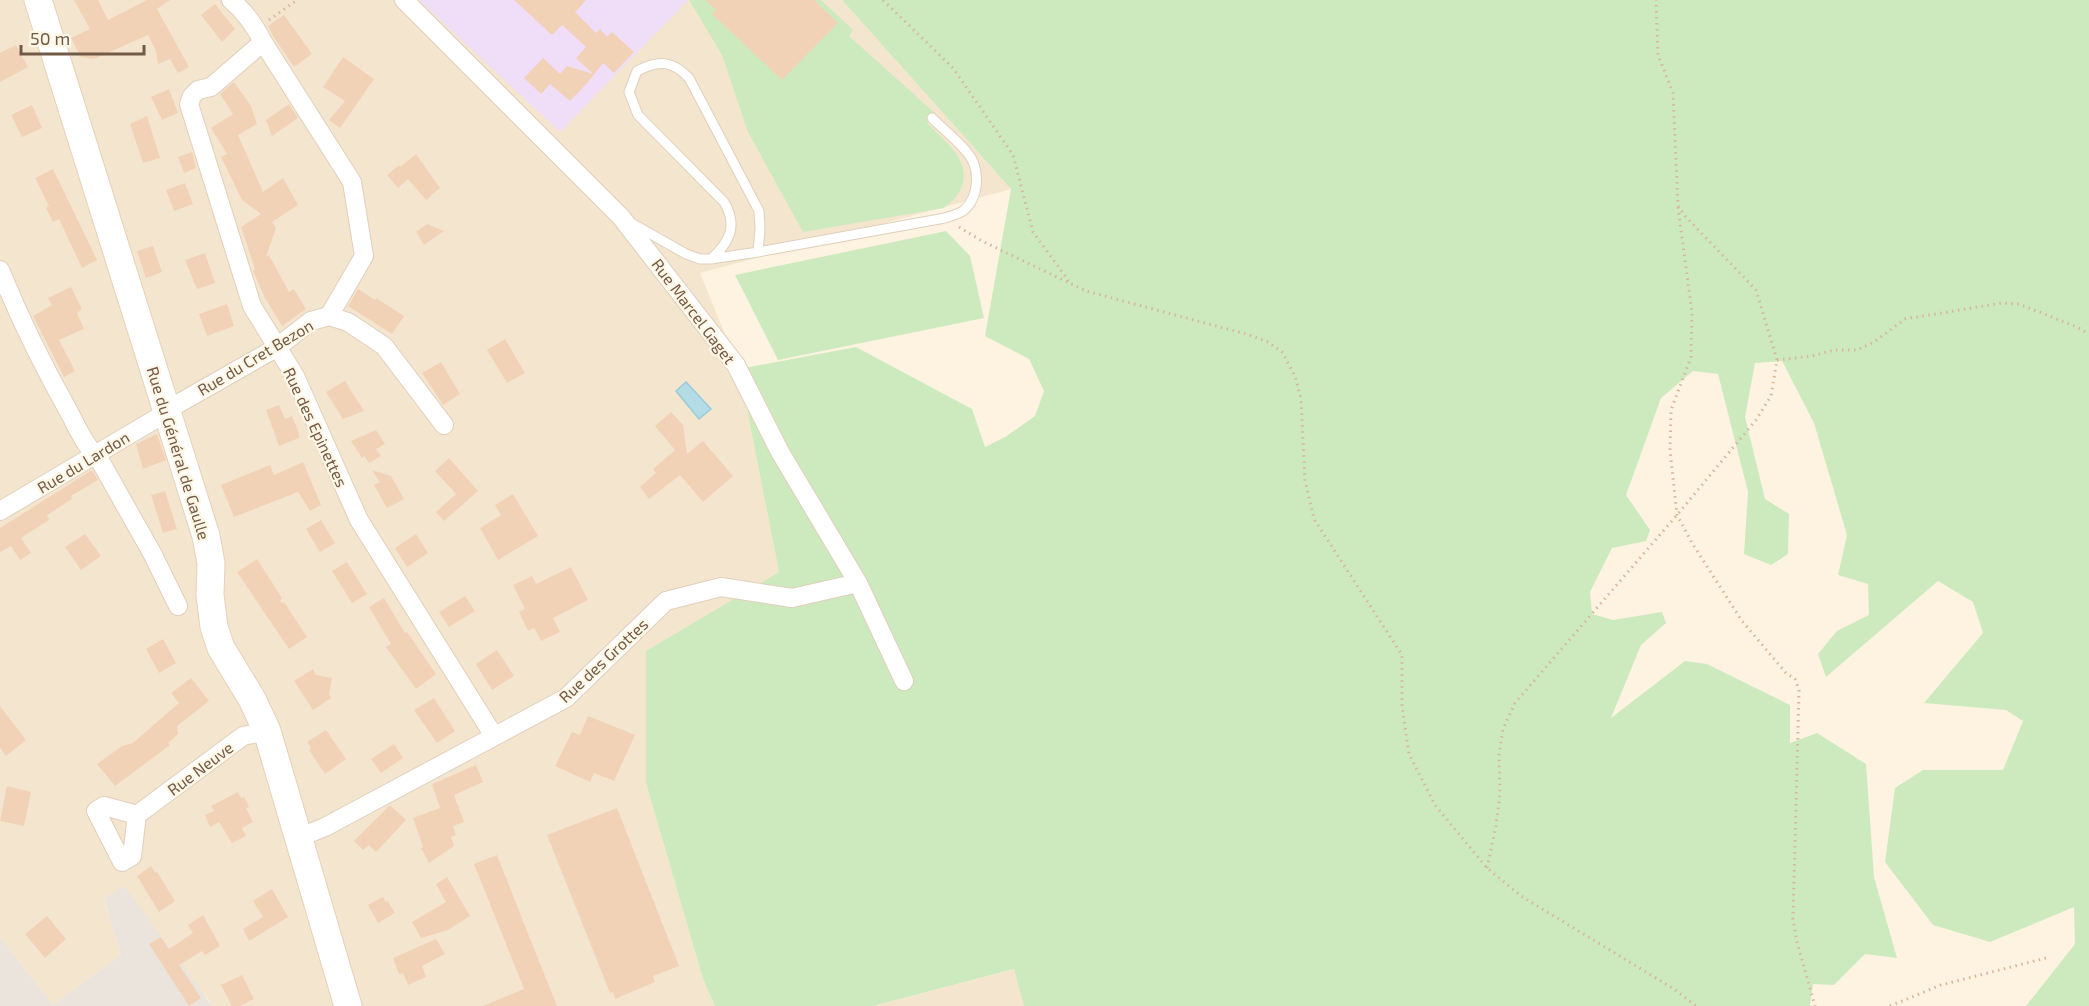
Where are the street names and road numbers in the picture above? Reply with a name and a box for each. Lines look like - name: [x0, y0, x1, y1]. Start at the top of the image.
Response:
- street label: Rue Marcel Gaget: [648, 255, 740, 367]
- street label: Rue du Cret Bezon: [194, 315, 316, 399]
- street label: Rue du Général de Gaulle: [144, 364, 214, 542]
- street label: Rue des Epinettes: [280, 364, 352, 490]
- street label: Rue du Lardon: [34, 427, 132, 497]
- street label: Rue des Grottes: [555, 614, 651, 706]
- street label: Rue Neuve: [163, 737, 237, 799]

